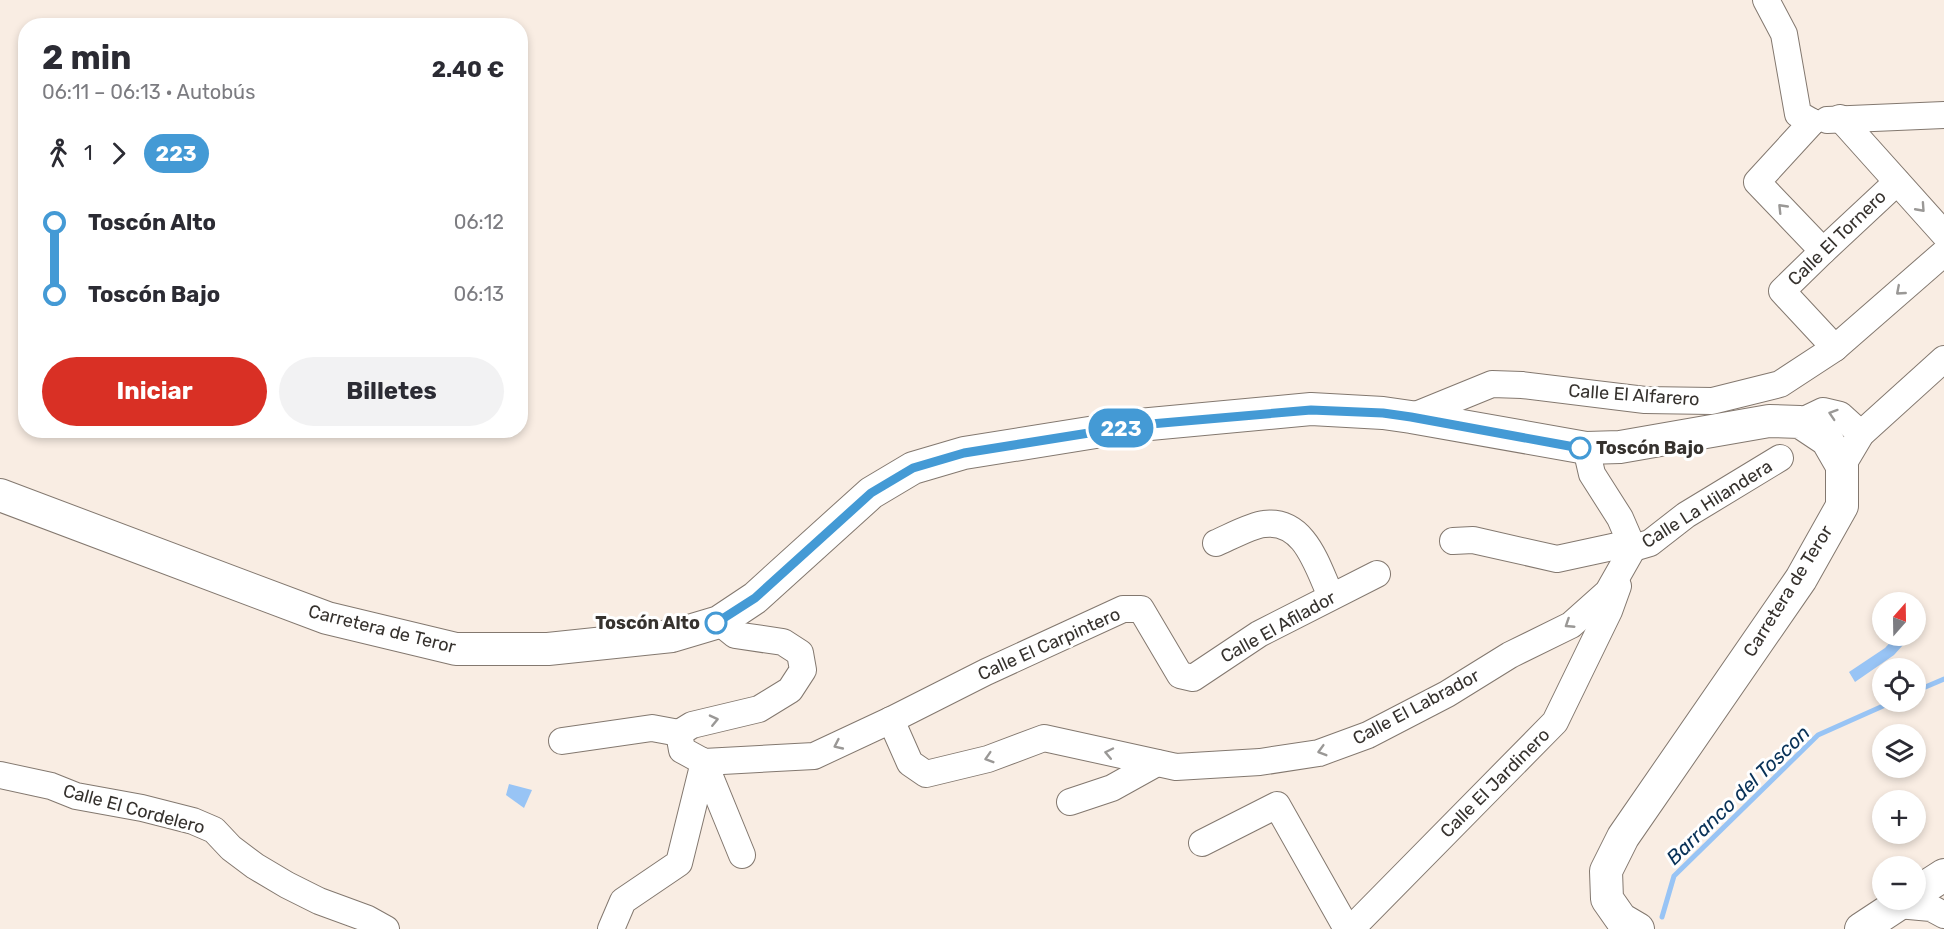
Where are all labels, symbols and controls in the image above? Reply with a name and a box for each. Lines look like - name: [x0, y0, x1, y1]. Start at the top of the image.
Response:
- text: 2 min: [42, 38, 131, 77]
- text: 2.40 €: [432, 56, 504, 83]
- text: 06:11 – 06:13 · Autobús: [42, 80, 255, 104]
- icon: walk: [42, 137, 75, 170]
- icon: forward: [102, 137, 135, 170]
- text: 1: [84, 141, 93, 165]
- text: 223: [156, 141, 197, 166]
- street label: Calle El Tornero: [1783, 186, 1891, 290]
- one-way arrow: [1914, 202, 1925, 212]
- one-way arrow: [1779, 205, 1790, 216]
- text: Toscón Alto: [88, 209, 216, 236]
- text: 06:12: [454, 210, 504, 234]
- text: Toscón Bajo: [88, 281, 220, 308]
- text: 06:13: [454, 282, 504, 306]
- one-way arrow: [1896, 284, 1907, 295]
- button: Iniciar: [42, 357, 267, 426]
- button: Billetes: [279, 357, 504, 426]
- street label: Calle El Alfarero: [1568, 379, 1700, 411]
- line badge: 223: [1086, 408, 1156, 448]
- one-way arrow: [1828, 409, 1839, 421]
- text: 223: [1100, 416, 1142, 441]
- marker: Toscón Bajo: [1569, 437, 1591, 459]
- place label: Toscón Bajo: [1596, 437, 1704, 459]
- street label: Calle La Hilandera: [1638, 455, 1776, 553]
- street label: Carretera de Teror: [1739, 521, 1837, 661]
- street label: Calle El Afilador: [1217, 586, 1340, 668]
- north arrow: [1872, 592, 1926, 646]
- map controls: [1872, 592, 1926, 910]
- street label: Carretera de Teror: [306, 600, 458, 658]
- street label: Calle El Carpintero: [974, 603, 1124, 685]
- place label: Toscón Alto: [595, 612, 700, 634]
- marker: Toscón Alto: [705, 612, 727, 634]
- one-way arrow: [1565, 617, 1576, 628]
- button: locate: [1872, 658, 1926, 712]
- street label: Calle El Labrador: [1349, 664, 1483, 750]
- one-way arrow: [709, 714, 719, 727]
- water label: Barranco del Toscon: [1661, 720, 1815, 870]
- street label: Calle El Jardinero: [1436, 724, 1554, 842]
- button: layers: [1872, 724, 1926, 778]
- one-way arrow: [833, 737, 844, 749]
- one-way arrow: [1317, 744, 1328, 756]
- one-way arrow: [1104, 747, 1114, 760]
- one-way arrow: [984, 751, 995, 763]
- street label: Calle El Cordelero: [61, 779, 207, 839]
- button: +: [1872, 790, 1926, 844]
- button: −: [1872, 856, 1926, 910]

